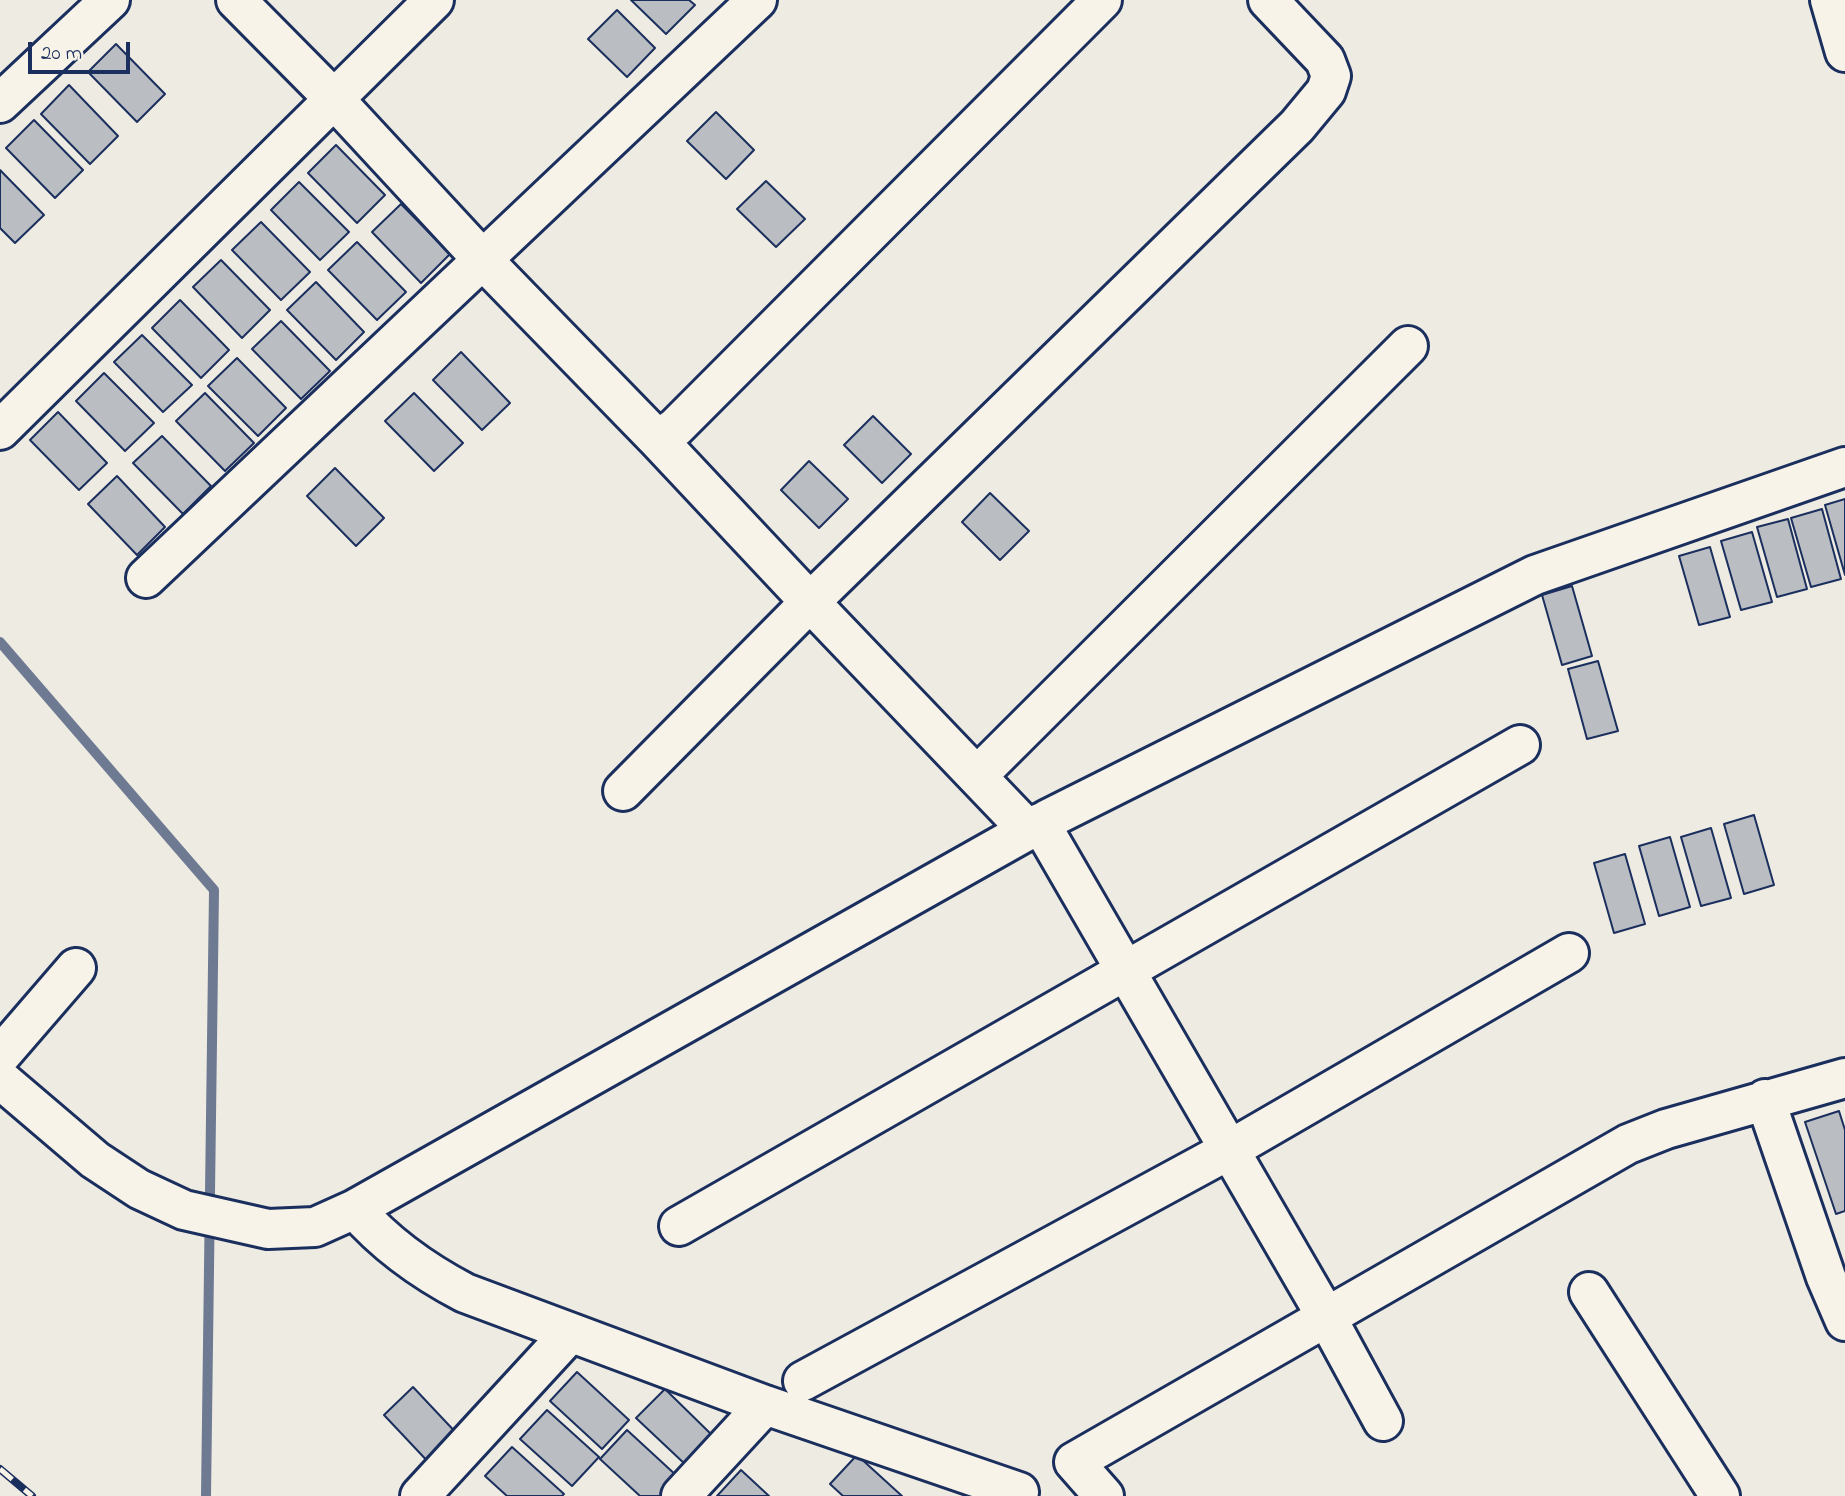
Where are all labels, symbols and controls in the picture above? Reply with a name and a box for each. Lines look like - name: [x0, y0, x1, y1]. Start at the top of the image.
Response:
- scale bar: [32, 28, 133, 72]
- text: 20 m: [41, 39, 82, 69]

